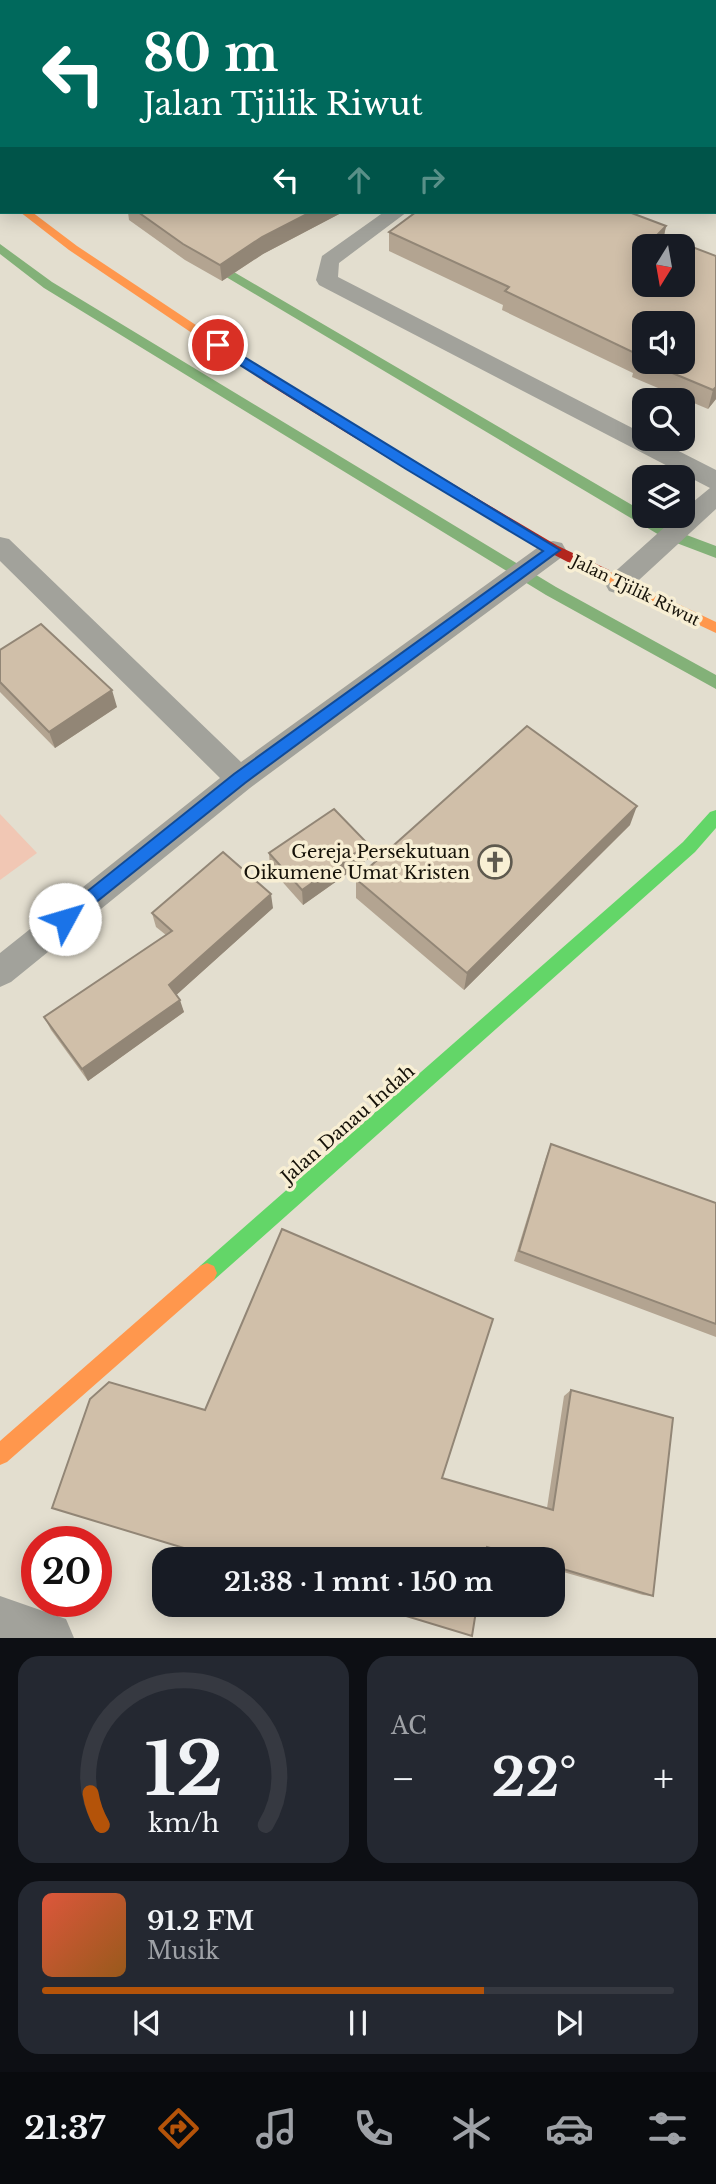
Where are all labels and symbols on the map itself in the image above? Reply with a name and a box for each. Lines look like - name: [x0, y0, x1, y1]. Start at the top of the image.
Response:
- north arrow: [632, 234, 695, 298]
- pin: [188, 315, 248, 375]
- street label: Jalan Tjilik Riwut: [567, 549, 703, 630]
- place label: Gereja Persekutuan Oikumene Umat Kristen: [244, 841, 470, 884]
- church icon: Gereja Persekutuan Oikumene Umat Kristen: [476, 843, 514, 881]
- position arrow: [28, 882, 102, 956]
- street label: Jalan Danau Indah: [275, 1060, 419, 1189]
- speed limit sign: 20: [21, 1526, 112, 1617]

